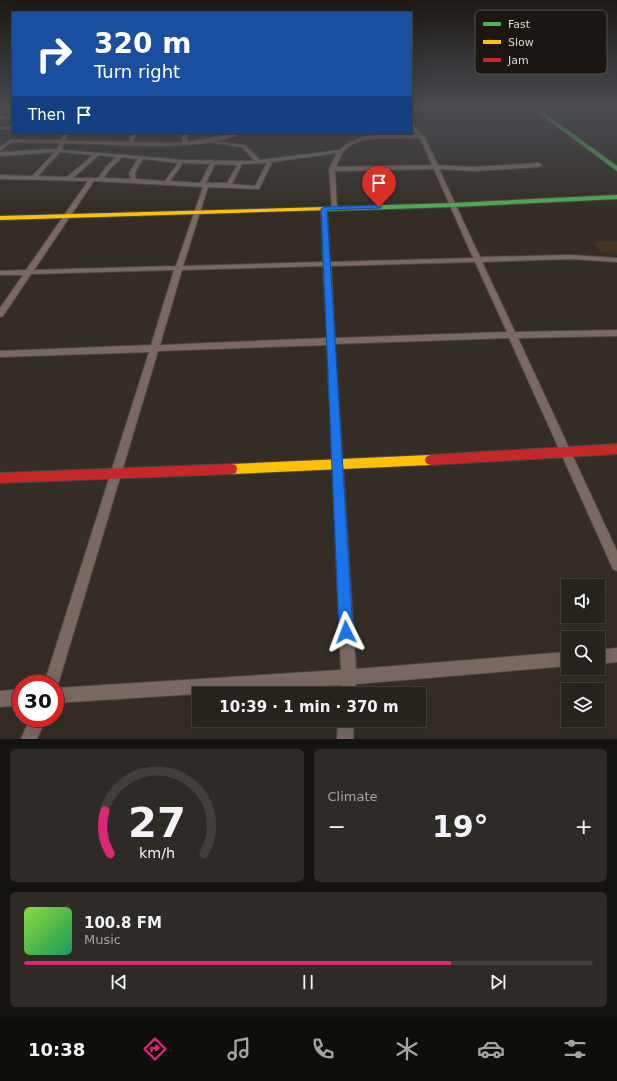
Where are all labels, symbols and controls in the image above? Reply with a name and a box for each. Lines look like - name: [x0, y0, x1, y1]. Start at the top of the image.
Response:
- legend: [475, 10, 607, 74]
- text: Fast: [508, 18, 531, 31]
- text: 320 m: [94, 27, 191, 60]
- icon: right: [28, 28, 80, 80]
- text: Slow: [508, 36, 534, 49]
- text: Jam: [507, 54, 529, 67]
- text: Turn right: [94, 61, 180, 82]
- icon: arrive: [73, 104, 95, 126]
- text: Then: [28, 106, 65, 124]
- pin: [362, 166, 396, 207]
- icon: arrive: [368, 172, 390, 194]
- map controls: [561, 579, 605, 727]
- button: sound: [561, 579, 605, 623]
- position arrow: [325, 611, 367, 653]
- button: search: [561, 631, 605, 675]
- speed limit sign: 30: [12, 675, 64, 727]
- button: layers: [561, 683, 605, 727]
- text: 10:39 · 1 min · 370 m: [219, 698, 399, 716]
- text: Climate: [328, 789, 378, 804]
- text: 27: [128, 797, 186, 846]
- text: 19°: [432, 809, 489, 844]
- text: −: [328, 814, 346, 839]
- text: +: [575, 814, 593, 839]
- text: km/h: [139, 844, 175, 860]
- text: 100.8 FM: [84, 914, 162, 932]
- text: Music: [84, 932, 121, 947]
- icon: previous: [108, 971, 130, 993]
- icon: pause: [297, 971, 319, 993]
- icon: next: [487, 971, 509, 993]
- icon: directions: [141, 1035, 169, 1063]
- icon: music: [225, 1035, 253, 1063]
- icon: phone: [309, 1035, 337, 1063]
- icon: climate: [393, 1035, 421, 1063]
- icon: car: [477, 1035, 505, 1063]
- icon: filters: [561, 1035, 589, 1063]
- text: 10:38: [28, 1039, 85, 1060]

